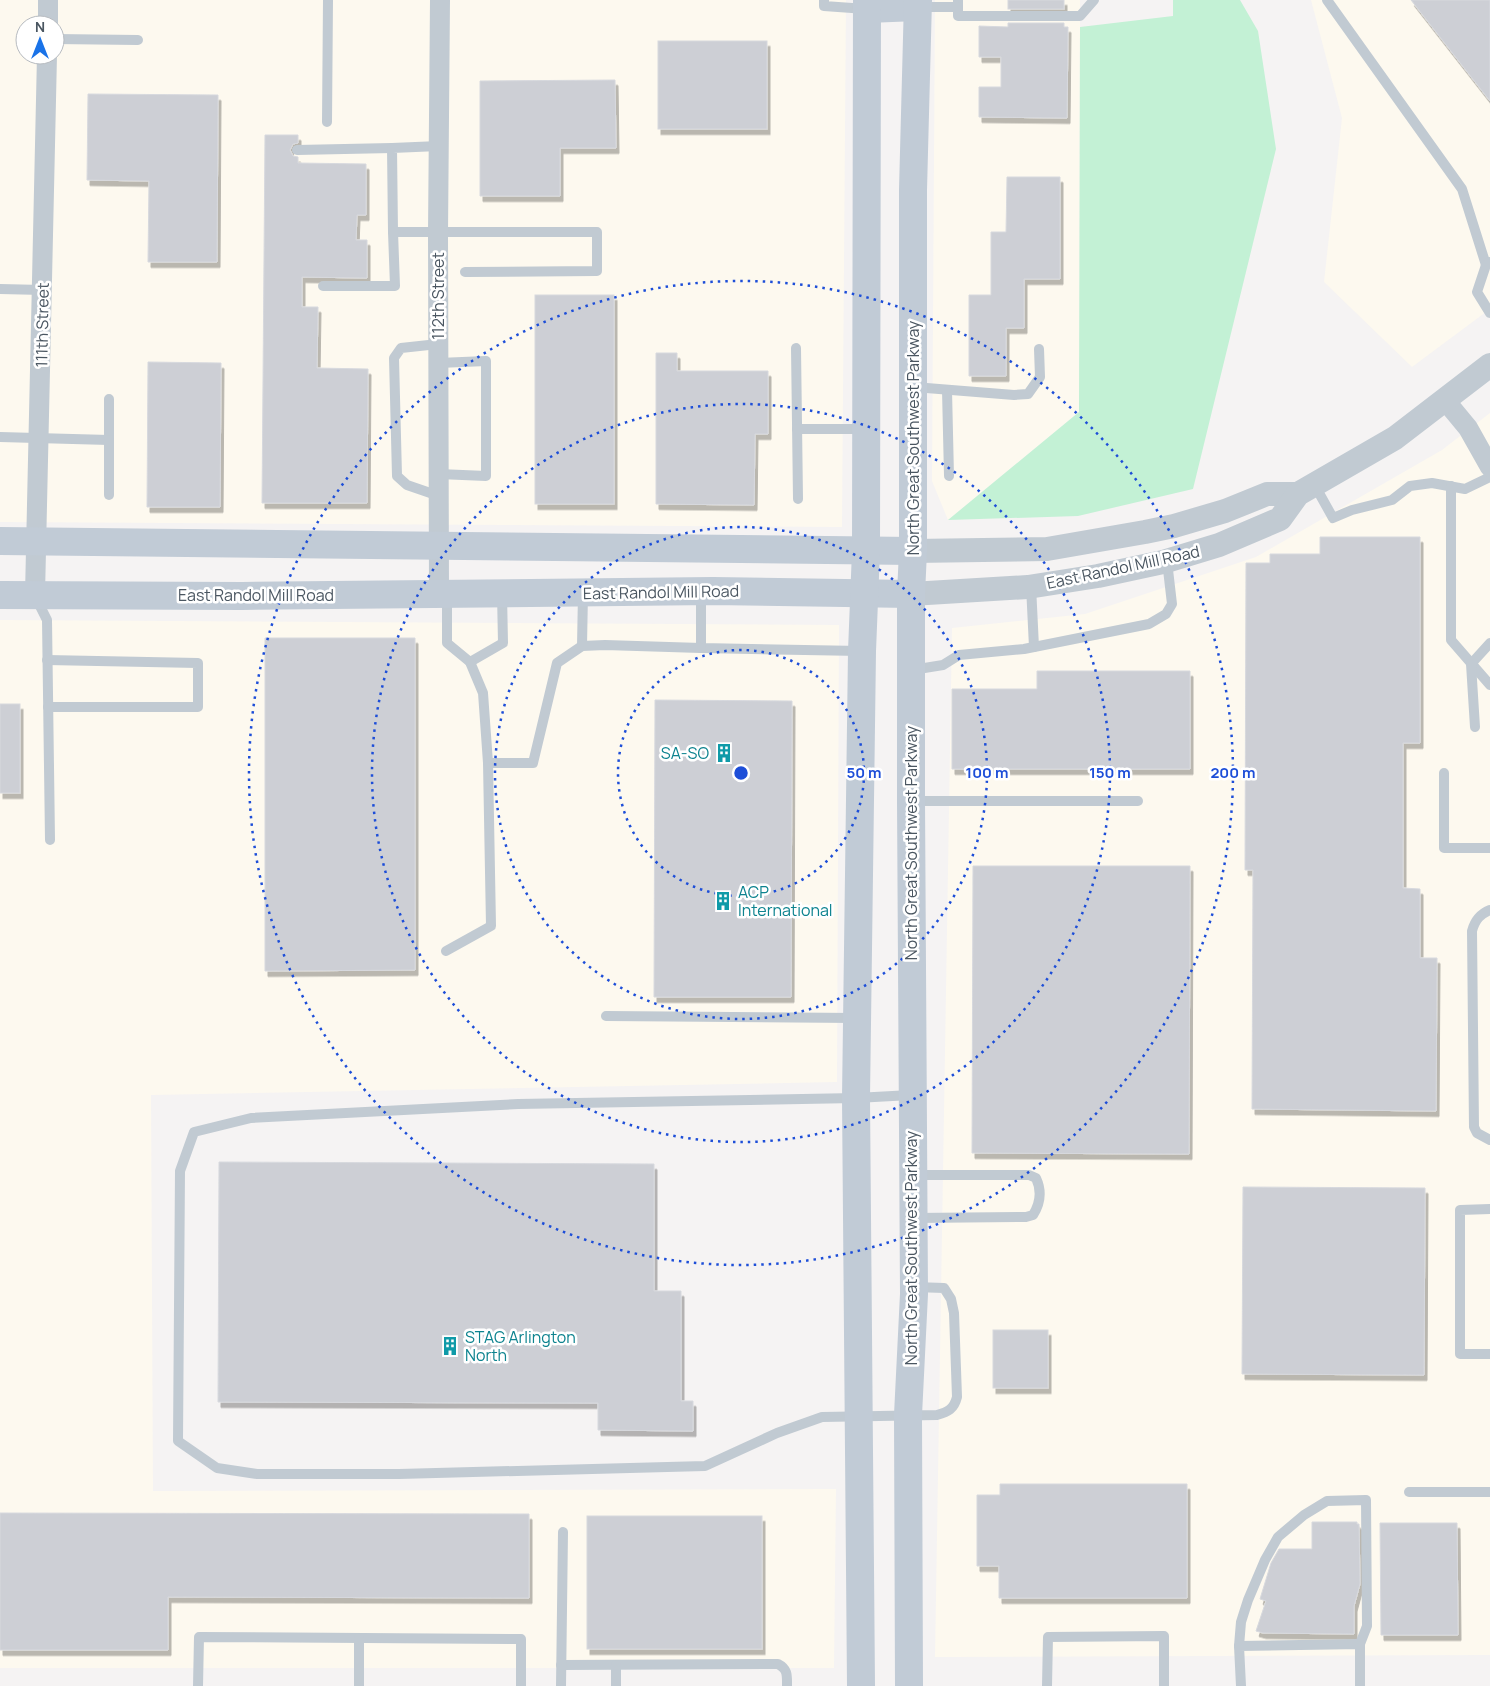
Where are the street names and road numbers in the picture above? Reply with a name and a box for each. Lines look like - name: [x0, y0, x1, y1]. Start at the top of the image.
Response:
- street label: 112th Street: [427, 252, 449, 340]
- street label: 111th Street: [30, 282, 54, 368]
- street label: North Great Southwest Parkway: [902, 320, 924, 555]
- street label: East Randol Mill Road: [1044, 540, 1202, 594]
- street label: East Randol Mill Road: [583, 580, 739, 604]
- street label: East Randol Mill Road: [178, 584, 334, 606]
- street label: North Great Southwest Parkway: [900, 725, 922, 960]
- street label: North Great Southwest Parkway: [900, 1130, 922, 1365]

